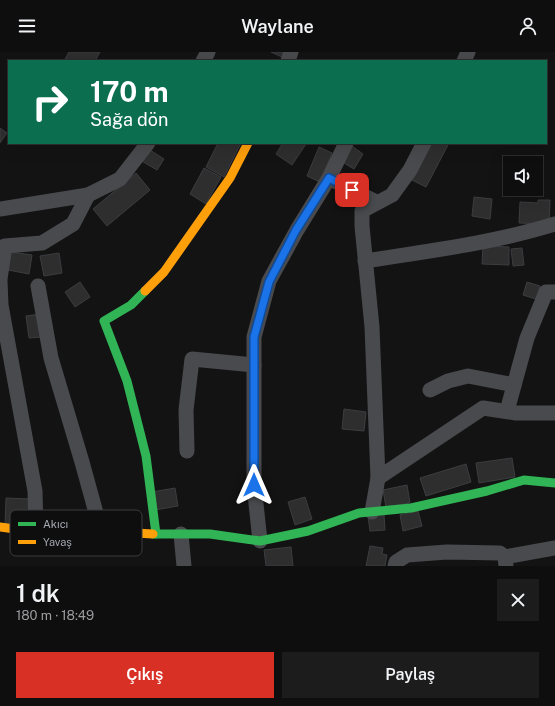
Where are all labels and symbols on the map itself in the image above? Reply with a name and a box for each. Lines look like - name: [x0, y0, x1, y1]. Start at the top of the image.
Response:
- pin: [335, 173, 369, 207]
- position arrow: [233, 464, 275, 506]
- legend: [10, 510, 142, 556]
- text: Akıcı: [43, 518, 68, 530]
- text: Yavaş: [43, 536, 72, 549]

